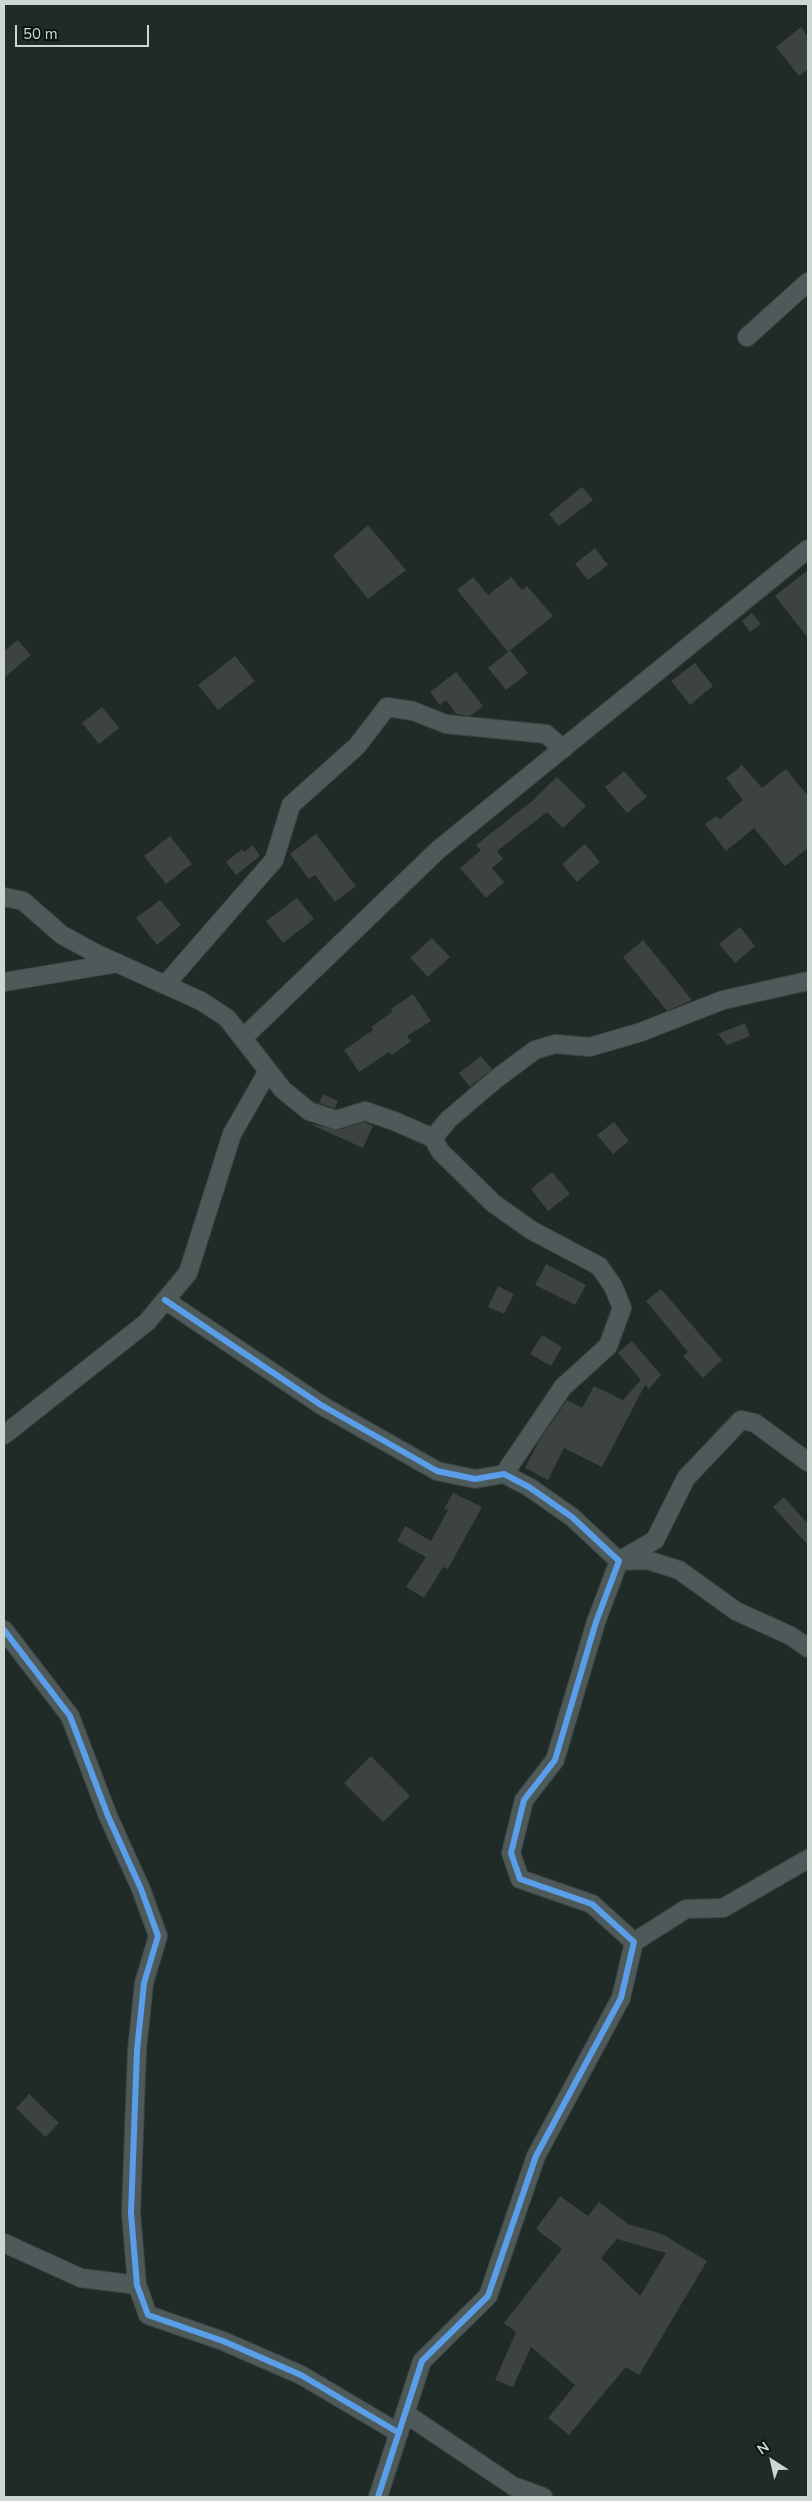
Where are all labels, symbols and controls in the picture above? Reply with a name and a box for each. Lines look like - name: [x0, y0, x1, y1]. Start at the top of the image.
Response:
- scale bar: [18, 15, 151, 47]
- text: 50 m: [23, 24, 58, 44]
- north arrow: [747, 2436, 797, 2486]
- text: N: [753, 2438, 773, 2459]

